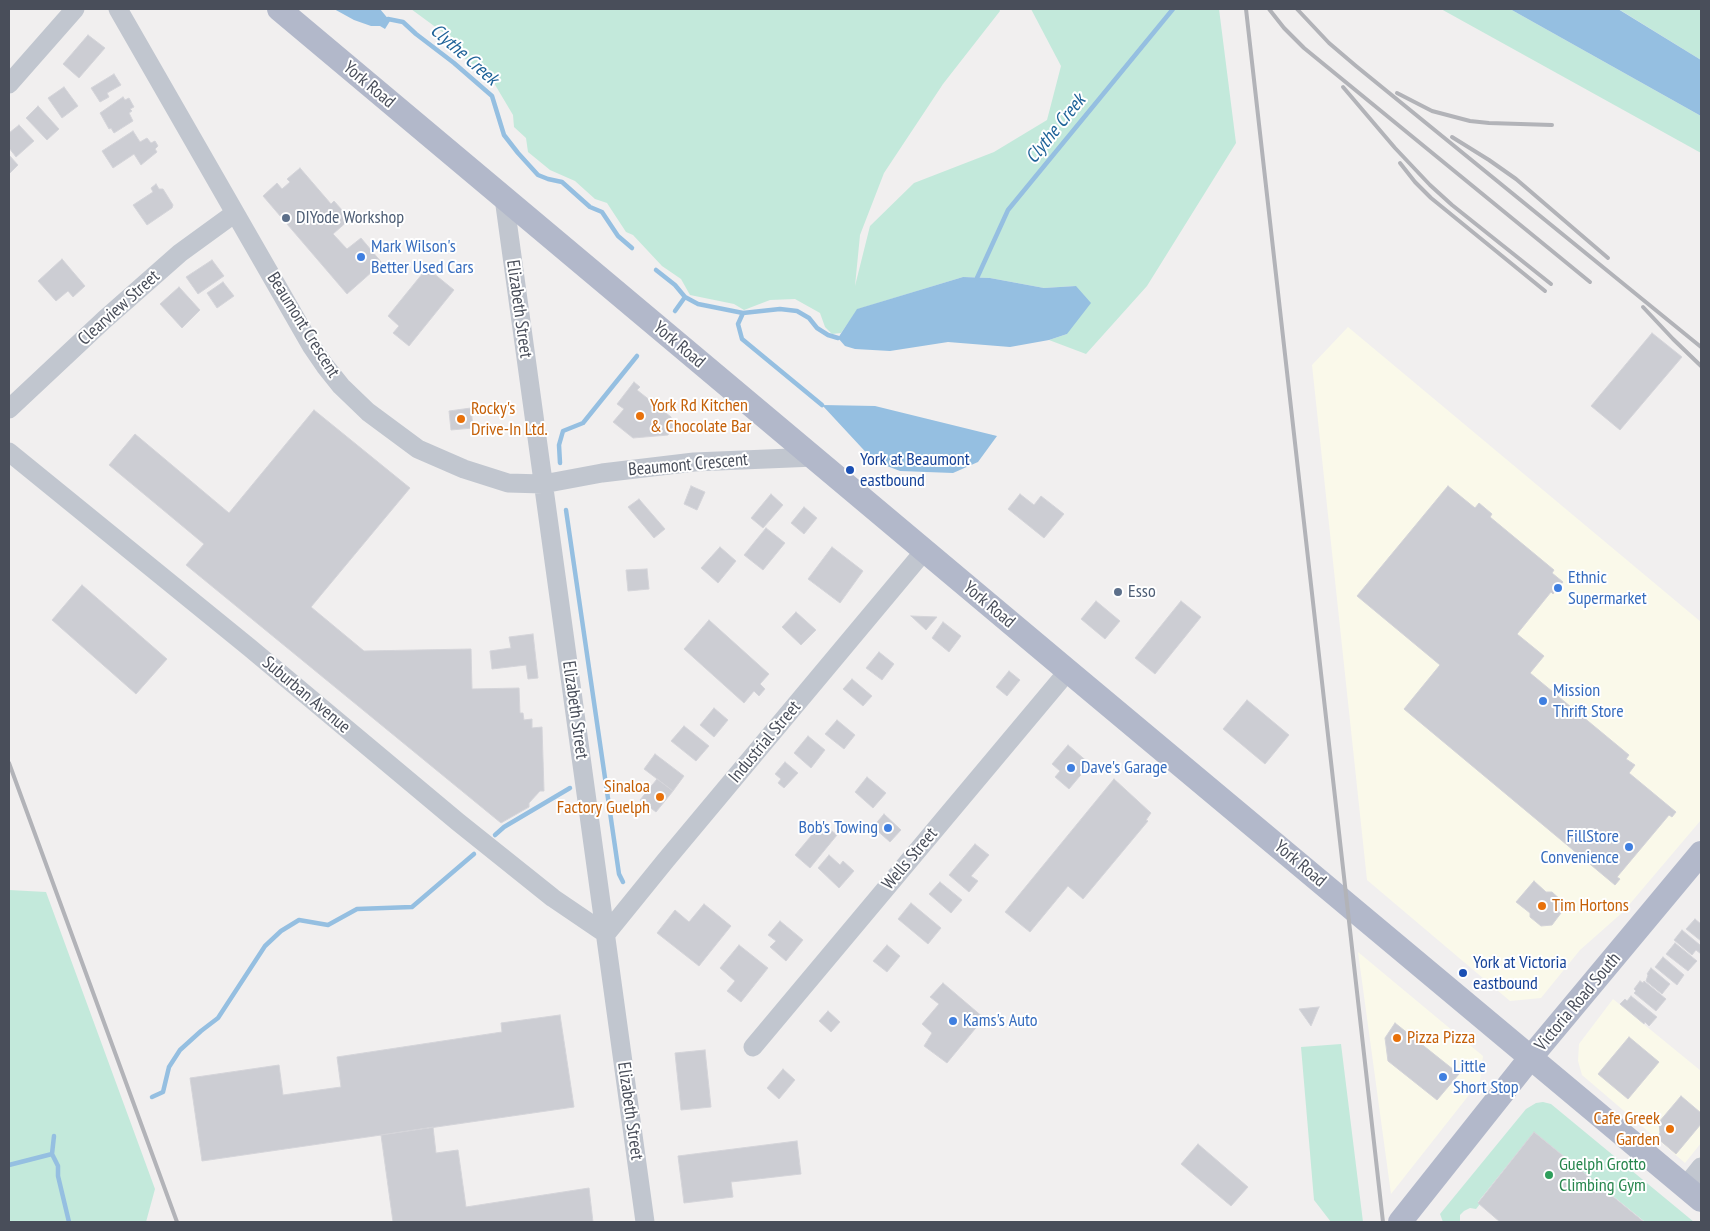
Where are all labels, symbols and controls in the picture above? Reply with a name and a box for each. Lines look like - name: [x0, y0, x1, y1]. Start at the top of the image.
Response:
- water label: Clythe Creek: [425, 19, 503, 91]
- street label: York Road: [339, 57, 399, 113]
- water label: Clythe Creek: [1021, 90, 1091, 168]
- place label: DIYode Workshop: [296, 207, 404, 229]
- marker: DIYode Workshop: [280, 212, 292, 224]
- place label: Mark Wilson's Better Used Cars: [371, 236, 474, 278]
- marker: Mark Wilson's Better Used Cars: [355, 251, 367, 263]
- street label: Elizabeth Street: [501, 259, 537, 359]
- street label: Clearview Street: [74, 266, 164, 350]
- street label: Beaumont Crescent: [262, 268, 344, 382]
- street label: York Road: [649, 317, 709, 373]
- place label: York Rd Kitchen & Chocolate Bar: [650, 395, 752, 438]
- place label: Rocky's Drive-In Ltd.: [471, 398, 548, 440]
- marker: York Rd Kitchen & Chocolate Bar: [634, 410, 646, 422]
- marker: Rocky's Drive-In Ltd.: [455, 413, 467, 425]
- street label: Beaumont Crescent: [627, 449, 749, 481]
- place label: York at Beaumont eastbound: [860, 449, 970, 492]
- marker: York at Beaumont eastbound: [844, 464, 856, 476]
- place label: Ethnic Supermarket: [1568, 567, 1647, 610]
- street label: York Road: [959, 577, 1019, 633]
- place label: Esso: [1128, 581, 1156, 603]
- marker: Ethnic Supermarket: [1552, 582, 1564, 594]
- marker: Esso: [1112, 586, 1124, 598]
- street label: Suburban Avenue: [258, 652, 354, 738]
- street label: Elizabeth Street: [557, 660, 593, 760]
- place label: Mission Thrift Store: [1553, 680, 1624, 722]
- marker: Mission Thrift Store: [1537, 695, 1549, 707]
- street label: Industrial Street: [725, 697, 805, 787]
- place label: Dave's Garage: [1081, 757, 1167, 779]
- marker: Dave's Garage: [1065, 762, 1077, 774]
- place label: Sinaloa Factory Guelph: [557, 776, 650, 819]
- marker: Sinaloa Factory Guelph: [654, 791, 666, 803]
- place label: Bob's Towing: [799, 817, 878, 839]
- marker: Bob's Towing: [882, 822, 894, 834]
- street label: Wells Street: [878, 824, 942, 894]
- place label: FillStore Convenience: [1540, 826, 1619, 869]
- street label: York Road: [1270, 836, 1330, 892]
- marker: FillStore Convenience: [1623, 841, 1635, 853]
- place label: Tim Hortons: [1552, 895, 1629, 917]
- marker: Tim Hortons: [1536, 900, 1548, 912]
- street label: Victoria Road South: [1531, 948, 1625, 1056]
- place label: York at Victoria eastbound: [1473, 952, 1567, 994]
- marker: York at Victoria eastbound: [1457, 967, 1469, 979]
- place label: Kams's Auto: [963, 1010, 1038, 1032]
- marker: Kams's Auto: [947, 1015, 959, 1027]
- place label: Pizza Pizza: [1407, 1027, 1475, 1049]
- marker: Pizza Pizza: [1391, 1032, 1403, 1044]
- place label: Little Short Stop: [1453, 1056, 1519, 1098]
- street label: Elizabeth Street: [612, 1061, 648, 1161]
- marker: Little Short Stop: [1437, 1071, 1449, 1083]
- place label: Cafe Greek Garden: [1594, 1108, 1660, 1150]
- marker: Cafe Greek Garden: [1664, 1123, 1676, 1135]
- place label: Guelph Grotto Climbing Gym: [1559, 1154, 1646, 1196]
- marker: Guelph Grotto Climbing Gym: [1543, 1169, 1555, 1181]

